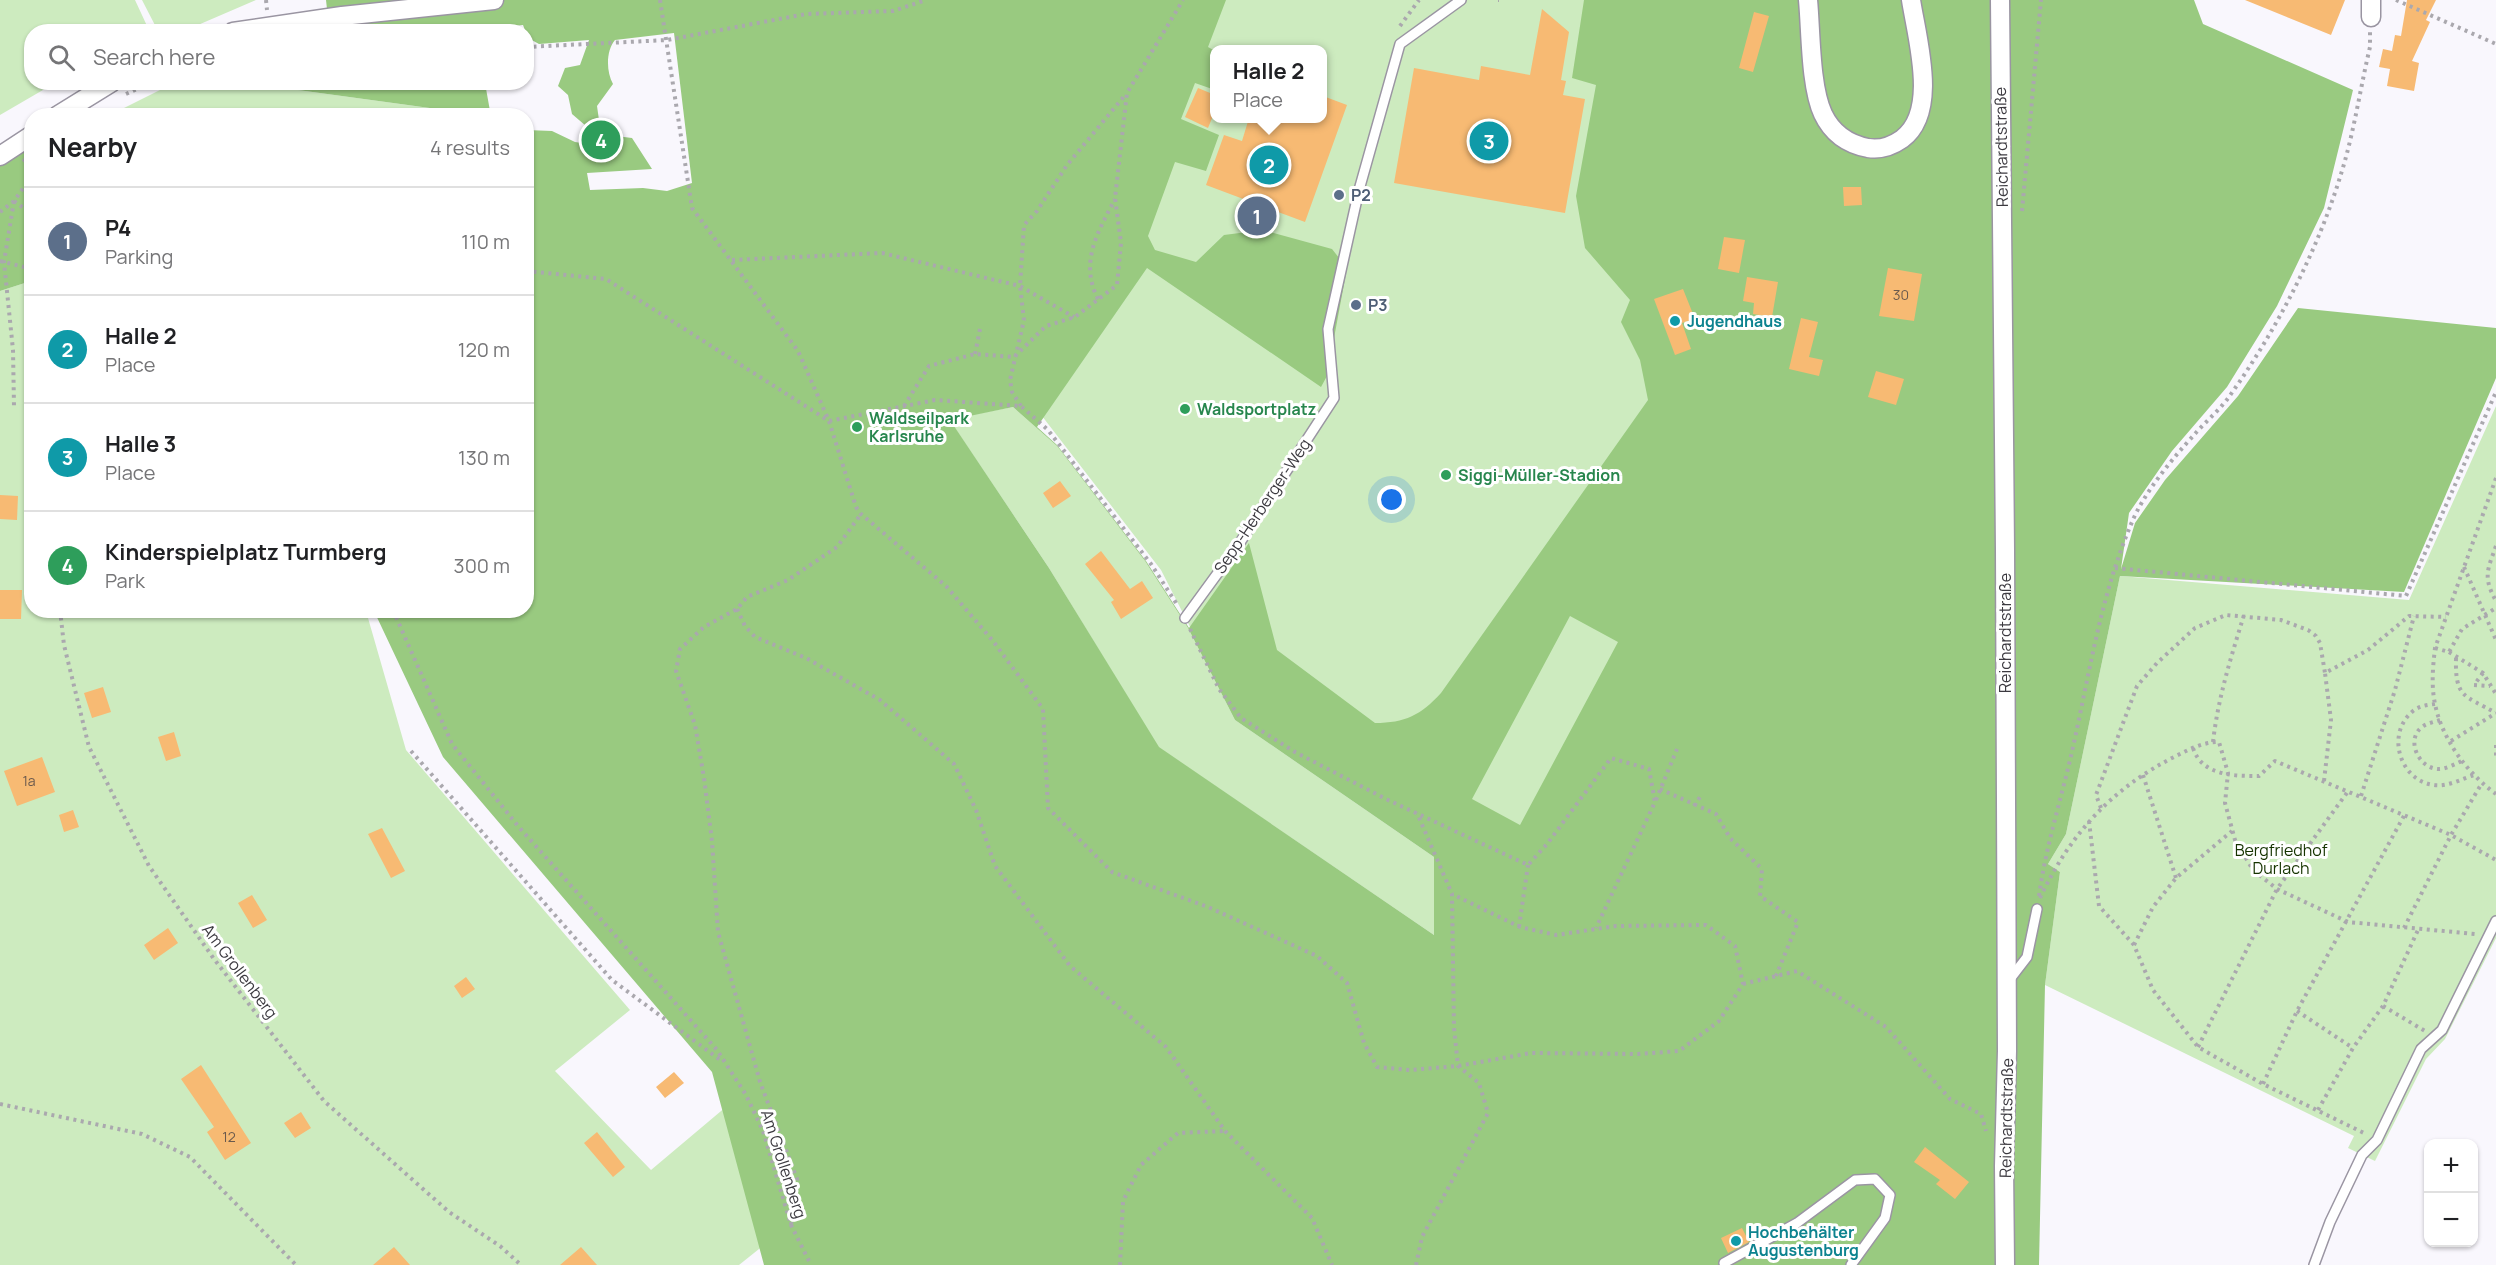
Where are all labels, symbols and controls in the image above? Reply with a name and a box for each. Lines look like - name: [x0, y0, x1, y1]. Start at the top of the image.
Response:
- search box: [24, 24, 534, 90]
- icon: search: [45, 41, 78, 74]
- text: Search here: [93, 42, 215, 72]
- popup: [1210, 45, 1327, 123]
- text: Halle 2: [1233, 56, 1304, 86]
- text: Place: [1233, 86, 1283, 113]
- street label: Reichardtstraße: [1989, 87, 2013, 207]
- pin: 4: [582, 118, 620, 162]
- pin: 3: [1470, 118, 1508, 164]
- text: Nearby: [48, 129, 137, 165]
- text: 4 results: [430, 134, 510, 161]
- pin: 2: [1250, 142, 1288, 188]
- place label: P2: [1351, 184, 1371, 206]
- marker: P2: [1332, 188, 1346, 202]
- pin: 1: [1238, 194, 1276, 238]
- text: P4: [105, 213, 131, 243]
- text: 1: [63, 228, 72, 255]
- text: 110 m: [461, 228, 510, 255]
- text: Parking: [105, 243, 173, 270]
- house number: 30: [1893, 285, 1909, 304]
- place label: P3: [1368, 294, 1388, 316]
- marker: P3: [1349, 298, 1363, 312]
- place label: Jugendhaus: [1687, 310, 1782, 332]
- marker: Jugendhaus: [1668, 314, 1682, 328]
- text: Halle 2: [105, 321, 177, 351]
- text: 2: [62, 336, 73, 363]
- text: 120 m: [458, 336, 510, 363]
- text: Place: [105, 351, 155, 378]
- place label: Waldsportplatz: [1197, 398, 1316, 420]
- marker: Waldsportplatz: [1178, 402, 1192, 416]
- place label: Waldseilpark Karlsruhe: [869, 407, 969, 447]
- marker: Waldseilpark Karlsruhe: [850, 420, 864, 434]
- text: Halle 3: [105, 429, 176, 459]
- street label: Sepp-Herberger-Weg: [1209, 434, 1315, 578]
- text: 3: [62, 444, 73, 471]
- text: 130 m: [458, 444, 510, 471]
- text: Place: [105, 459, 155, 486]
- place label: Siggi-Müller-Stadion: [1458, 464, 1620, 486]
- marker: Siggi-Müller-Stadion: [1439, 468, 1453, 482]
- your location: [1377, 485, 1406, 514]
- text: Kinderspielplatz Turmberg: [105, 537, 387, 567]
- text: 4: [61, 552, 74, 579]
- text: 300 m: [454, 552, 510, 579]
- text: Park: [105, 567, 145, 594]
- street label: Reichardtstraße: [1994, 573, 2016, 693]
- house number: 1a: [22, 771, 36, 790]
- park label: Bergfriedhof Durlach: [2235, 839, 2328, 879]
- street label: Am Grollenberg: [197, 919, 283, 1023]
- street label: Reichardtstraße: [1994, 1058, 2018, 1178]
- street label: Am Grollenberg: [756, 1107, 812, 1221]
- house number: 12: [222, 1127, 236, 1146]
- map controls: [2424, 1139, 2478, 1247]
- button: +: [2424, 1139, 2478, 1193]
- button: −: [2424, 1193, 2478, 1247]
- place label: Hochbehälter Augustenburg: [1748, 1221, 1859, 1261]
- marker: Hochbehälter Augustenburg: [1729, 1234, 1743, 1248]

